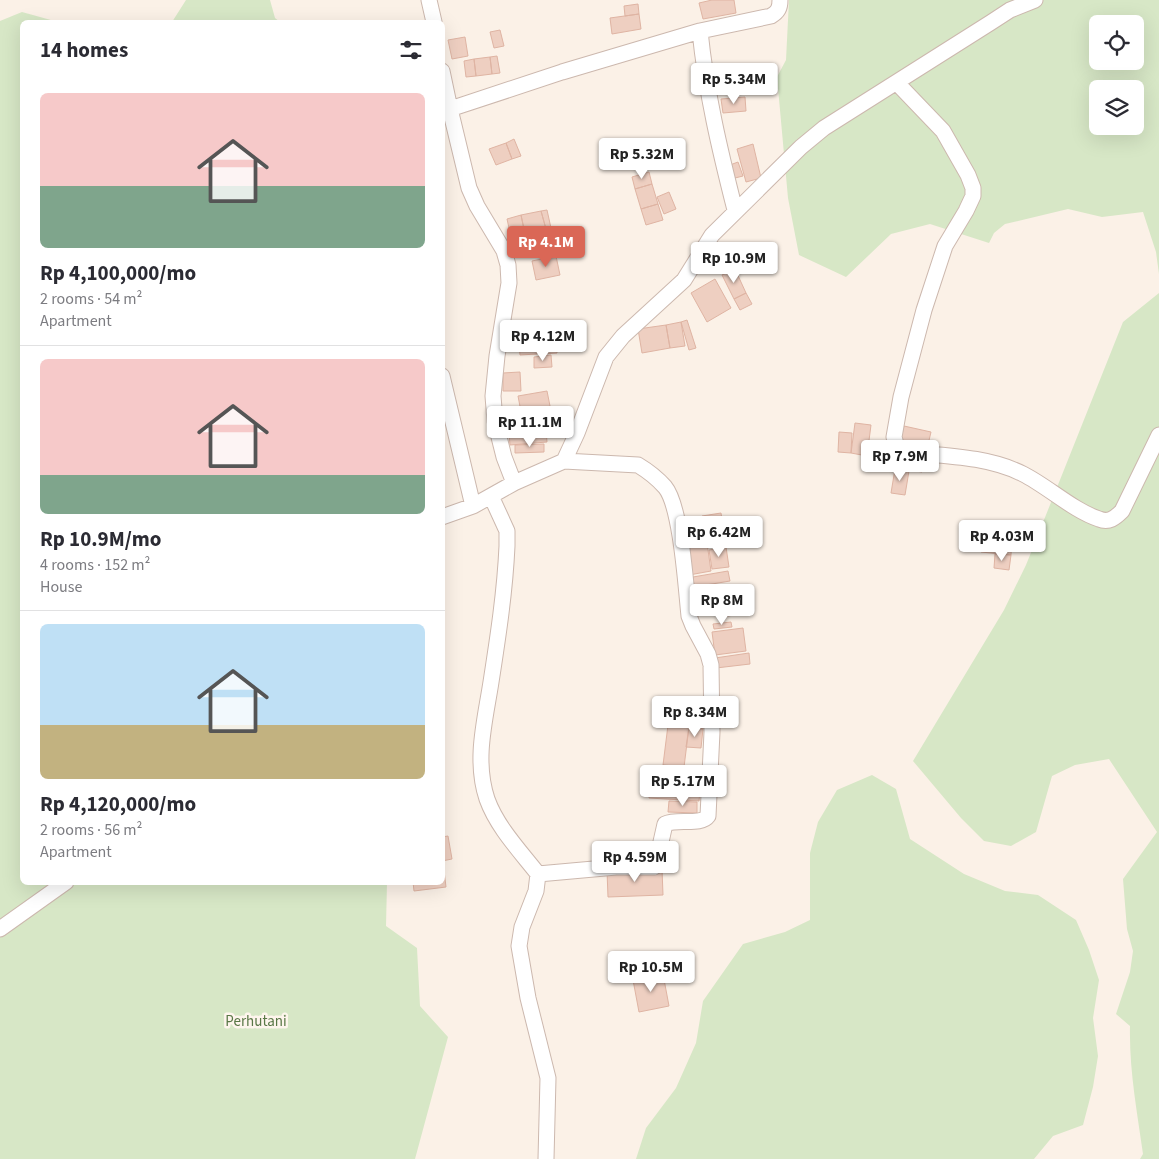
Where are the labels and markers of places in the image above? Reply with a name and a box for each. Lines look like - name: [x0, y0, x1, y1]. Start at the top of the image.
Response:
- pin: Rp 5.34M: [682, 62, 786, 105]
- pin: Rp 5.32M: [590, 138, 694, 180]
- pin: Rp 4.1M: [500, 226, 592, 268]
- pin: Rp 10.9M: [682, 242, 786, 284]
- pin: Rp 4.12M: [491, 320, 595, 362]
- pin: Rp 11.1M: [478, 406, 582, 448]
- pin: Rp 7.9M: [854, 440, 946, 482]
- pin: Rp 6.42M: [667, 516, 771, 558]
- pin: Rp 4.03M: [950, 520, 1054, 562]
- pin: Rp 8M: [687, 584, 757, 626]
- pin: Rp 8.34M: [643, 696, 747, 738]
- pin: Rp 5.17M: [631, 764, 735, 807]
- pin: Rp 4.59M: [583, 840, 687, 883]
- pin: Rp 10.5M: [599, 950, 703, 993]

